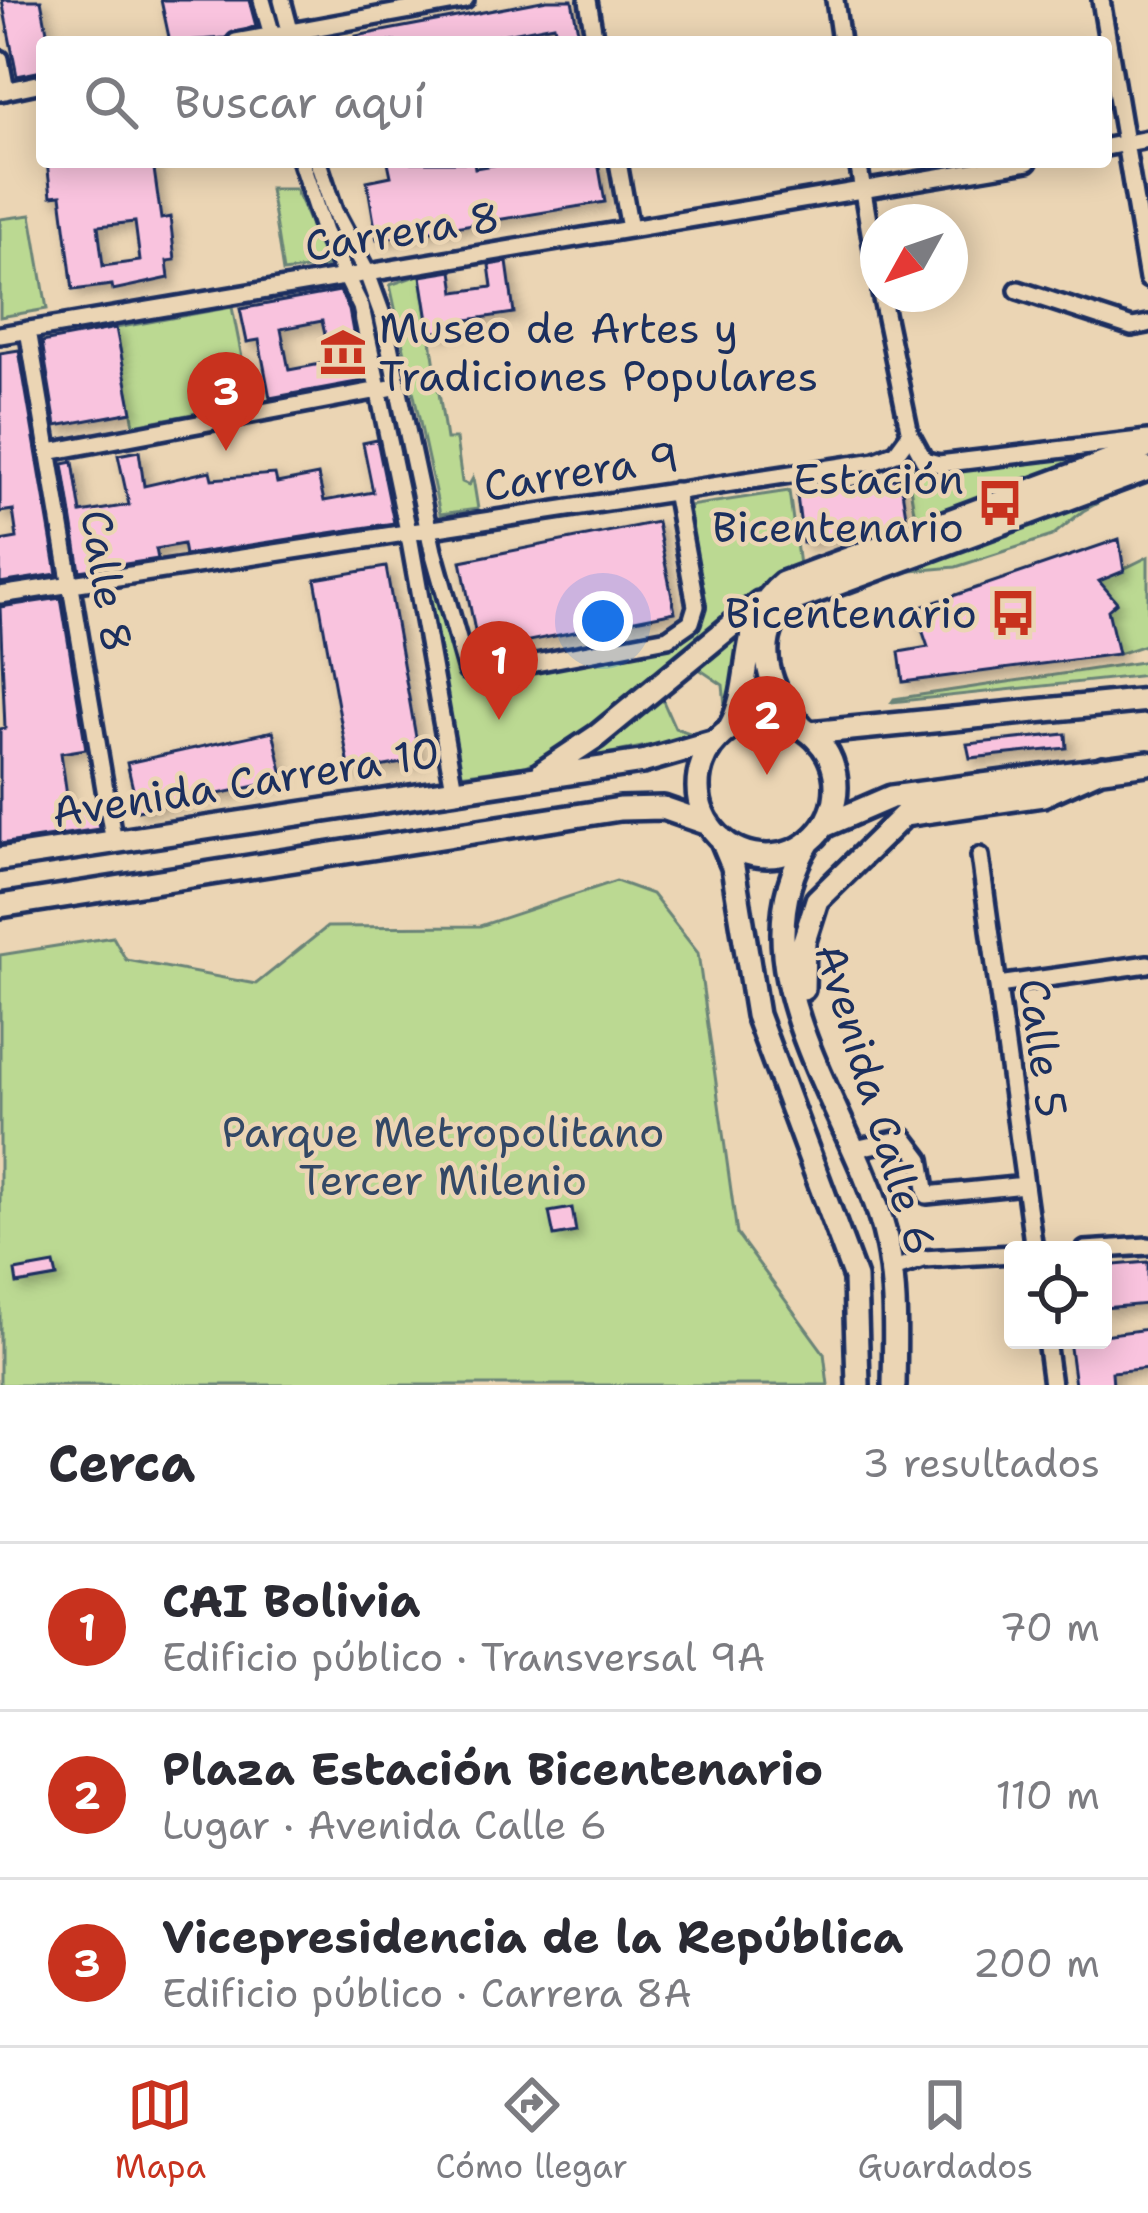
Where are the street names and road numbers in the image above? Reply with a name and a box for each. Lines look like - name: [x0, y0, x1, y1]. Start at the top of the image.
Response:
- street label: Carrera 8: [300, 188, 504, 274]
- street label: Carrera 9: [479, 428, 683, 514]
- street label: Calle 8: [68, 506, 146, 656]
- street label: Avenida Carrera 10: [48, 724, 444, 840]
- street label: Avenida Calle 6: [802, 937, 950, 1261]
- street label: Calle 5: [1006, 975, 1080, 1121]

